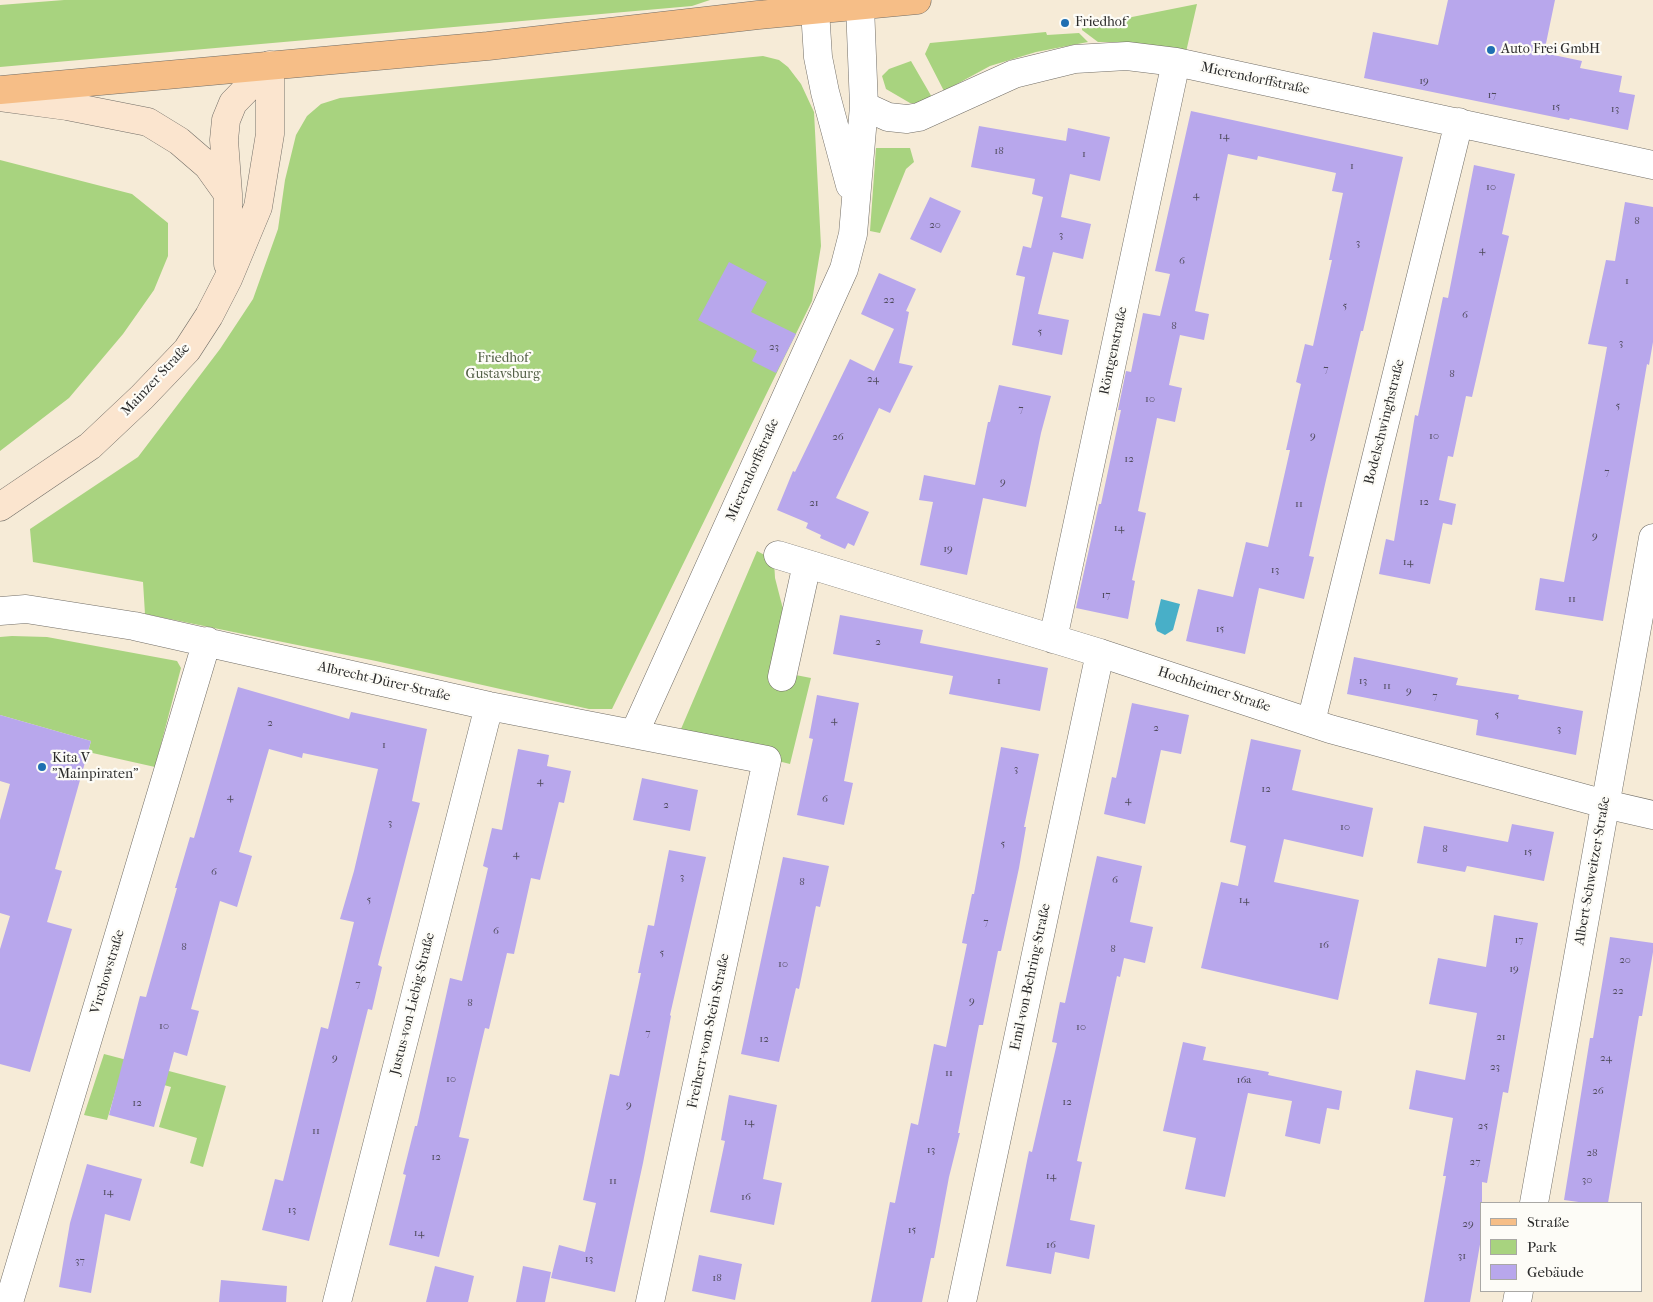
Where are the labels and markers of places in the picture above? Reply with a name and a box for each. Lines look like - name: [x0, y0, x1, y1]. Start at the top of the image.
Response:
- place label: Friedhof: [1075, 15, 1126, 31]
- marker: Friedhof: [1059, 17, 1071, 29]
- place label: Auto Frei GmbH: [1501, 42, 1600, 58]
- marker: Auto Frei GmbH: [1485, 44, 1497, 56]
- place label: Kita V "Mainpiraten": [52, 751, 139, 784]
- marker: Kita V "Mainpiraten": [36, 761, 48, 773]

